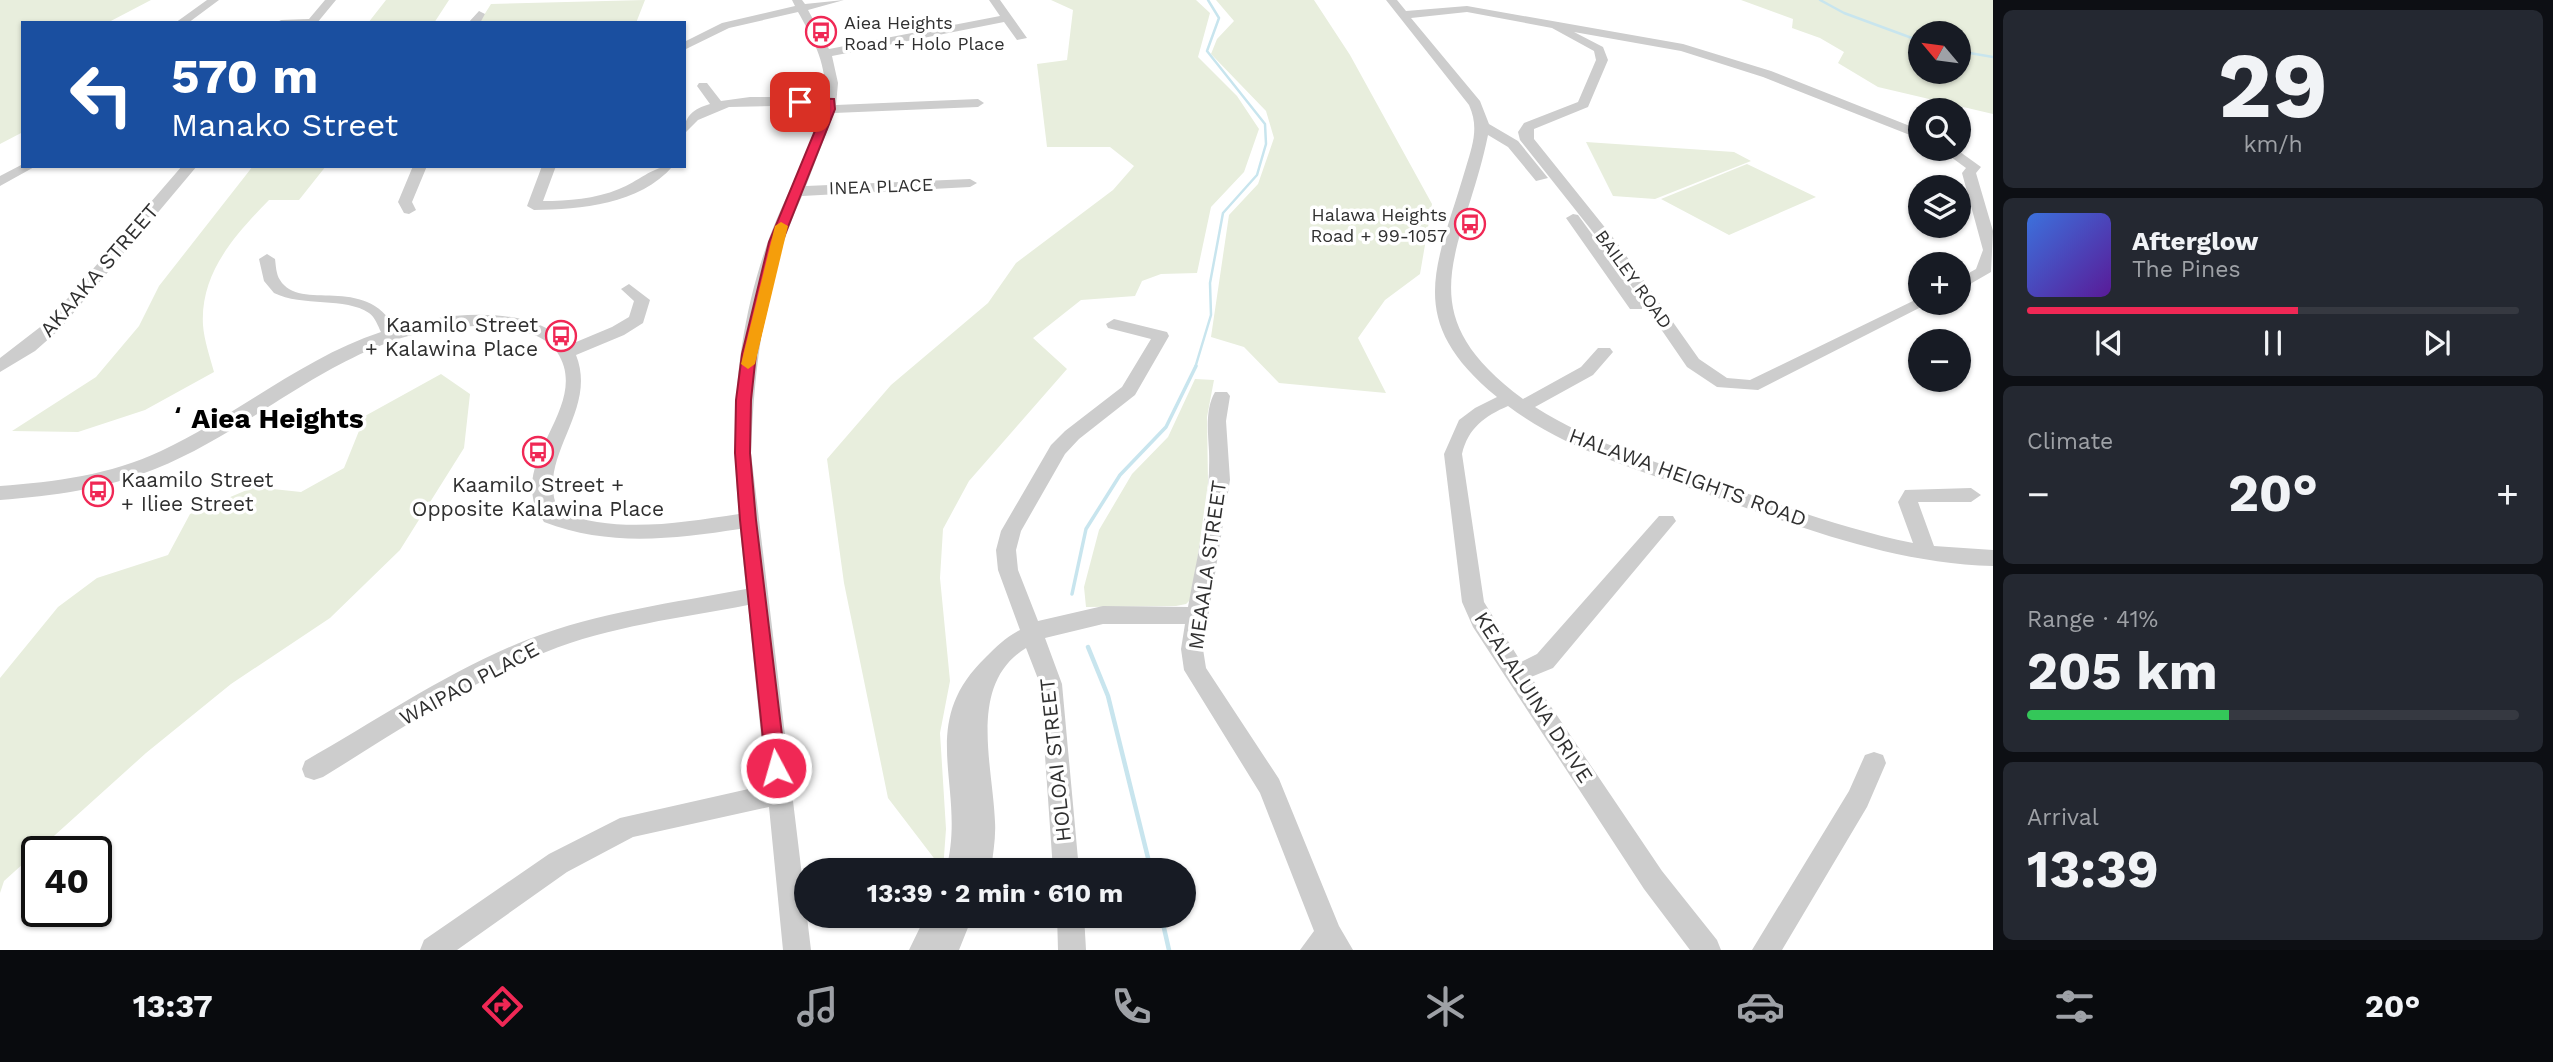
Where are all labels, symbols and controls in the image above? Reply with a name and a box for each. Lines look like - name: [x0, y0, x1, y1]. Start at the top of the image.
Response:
- place label: Aiea Heights Road + Holo Place: [844, 12, 1005, 54]
- bus stop icon: Aiea Heights Road + Holo Place: [804, 15, 838, 49]
- north arrow: [1908, 21, 1970, 84]
- map controls: [1908, 21, 1971, 392]
- text: 29: [2218, 32, 2328, 139]
- text: 570 m: [171, 47, 318, 105]
- icon: left: [56, 49, 147, 140]
- pin: [770, 72, 830, 132]
- icon: arrive: [781, 83, 819, 121]
- button: search: [1908, 98, 1971, 161]
- text: Manako Street: [171, 106, 398, 144]
- text: km/h: [2243, 131, 2303, 158]
- street label: INEA PLACE: [828, 174, 934, 198]
- button: layers: [1908, 175, 1971, 238]
- street label: AKAAKA STREET: [34, 198, 164, 342]
- place label: Halawa Heights Road + 99-1057: [1310, 204, 1447, 246]
- bus stop icon: Halawa Heights Road + 99-1057: [1453, 207, 1487, 241]
- street label: BAILEY ROAD: [1591, 226, 1677, 332]
- text: Afterglow: [2132, 226, 2258, 256]
- button: +: [1908, 252, 1971, 315]
- text: The Pines: [2132, 256, 2241, 283]
- place label: Kaamilo Street + Kalawina Place: [365, 312, 538, 361]
- bus stop icon: Kaamilo Street + Kalawina Place: [544, 319, 578, 353]
- icon: previous: [2090, 324, 2128, 362]
- icon: pause: [2254, 324, 2292, 362]
- icon: next: [2418, 324, 2456, 362]
- button: −: [1908, 329, 1971, 392]
- district label: ʻAiea Heights: [174, 402, 364, 435]
- street label: HALAWA HEIGHTS ROAD: [1566, 422, 1810, 532]
- text: Climate: [2027, 428, 2113, 455]
- bus stop icon: Kaamilo Street + Opposite Kalawina Place: [521, 435, 555, 469]
- text: 20°: [2228, 463, 2318, 524]
- place label: Kaamilo Street + Iliee Street: [121, 467, 273, 516]
- place label: Kaamilo Street + Opposite Kalawina Place: [412, 472, 664, 521]
- text: −: [2027, 472, 2050, 516]
- text: +: [2496, 472, 2519, 516]
- bus stop icon: Kaamilo Street + Iliee Street: [81, 474, 115, 508]
- street label: MEAALA STREET: [1183, 478, 1231, 651]
- text: Range · 41%: [2027, 606, 2158, 633]
- street label: KEALALUINA DRIVE: [1469, 607, 1599, 787]
- street label: WAIPAO PLACE: [395, 636, 543, 730]
- text: 205 km: [2027, 641, 2218, 702]
- street label: HOLOAI STREET: [1034, 677, 1076, 843]
- position arrow: [739, 731, 813, 805]
- text: Arrival: [2027, 804, 2099, 831]
- speed limit sign: 40: [21, 836, 112, 927]
- text: 13:39: [2027, 839, 2159, 900]
- text: 13:39 · 2 min · 610 m: [867, 878, 1123, 908]
- icon: directions: [478, 982, 527, 1031]
- icon: music: [793, 982, 842, 1031]
- icon: phone: [1107, 982, 1156, 1031]
- icon: climate: [1421, 982, 1470, 1031]
- icon: car: [1736, 982, 1785, 1031]
- icon: filters: [2050, 982, 2099, 1031]
- text: 13:37: [133, 987, 213, 1025]
- text: 20°: [2365, 987, 2420, 1025]

